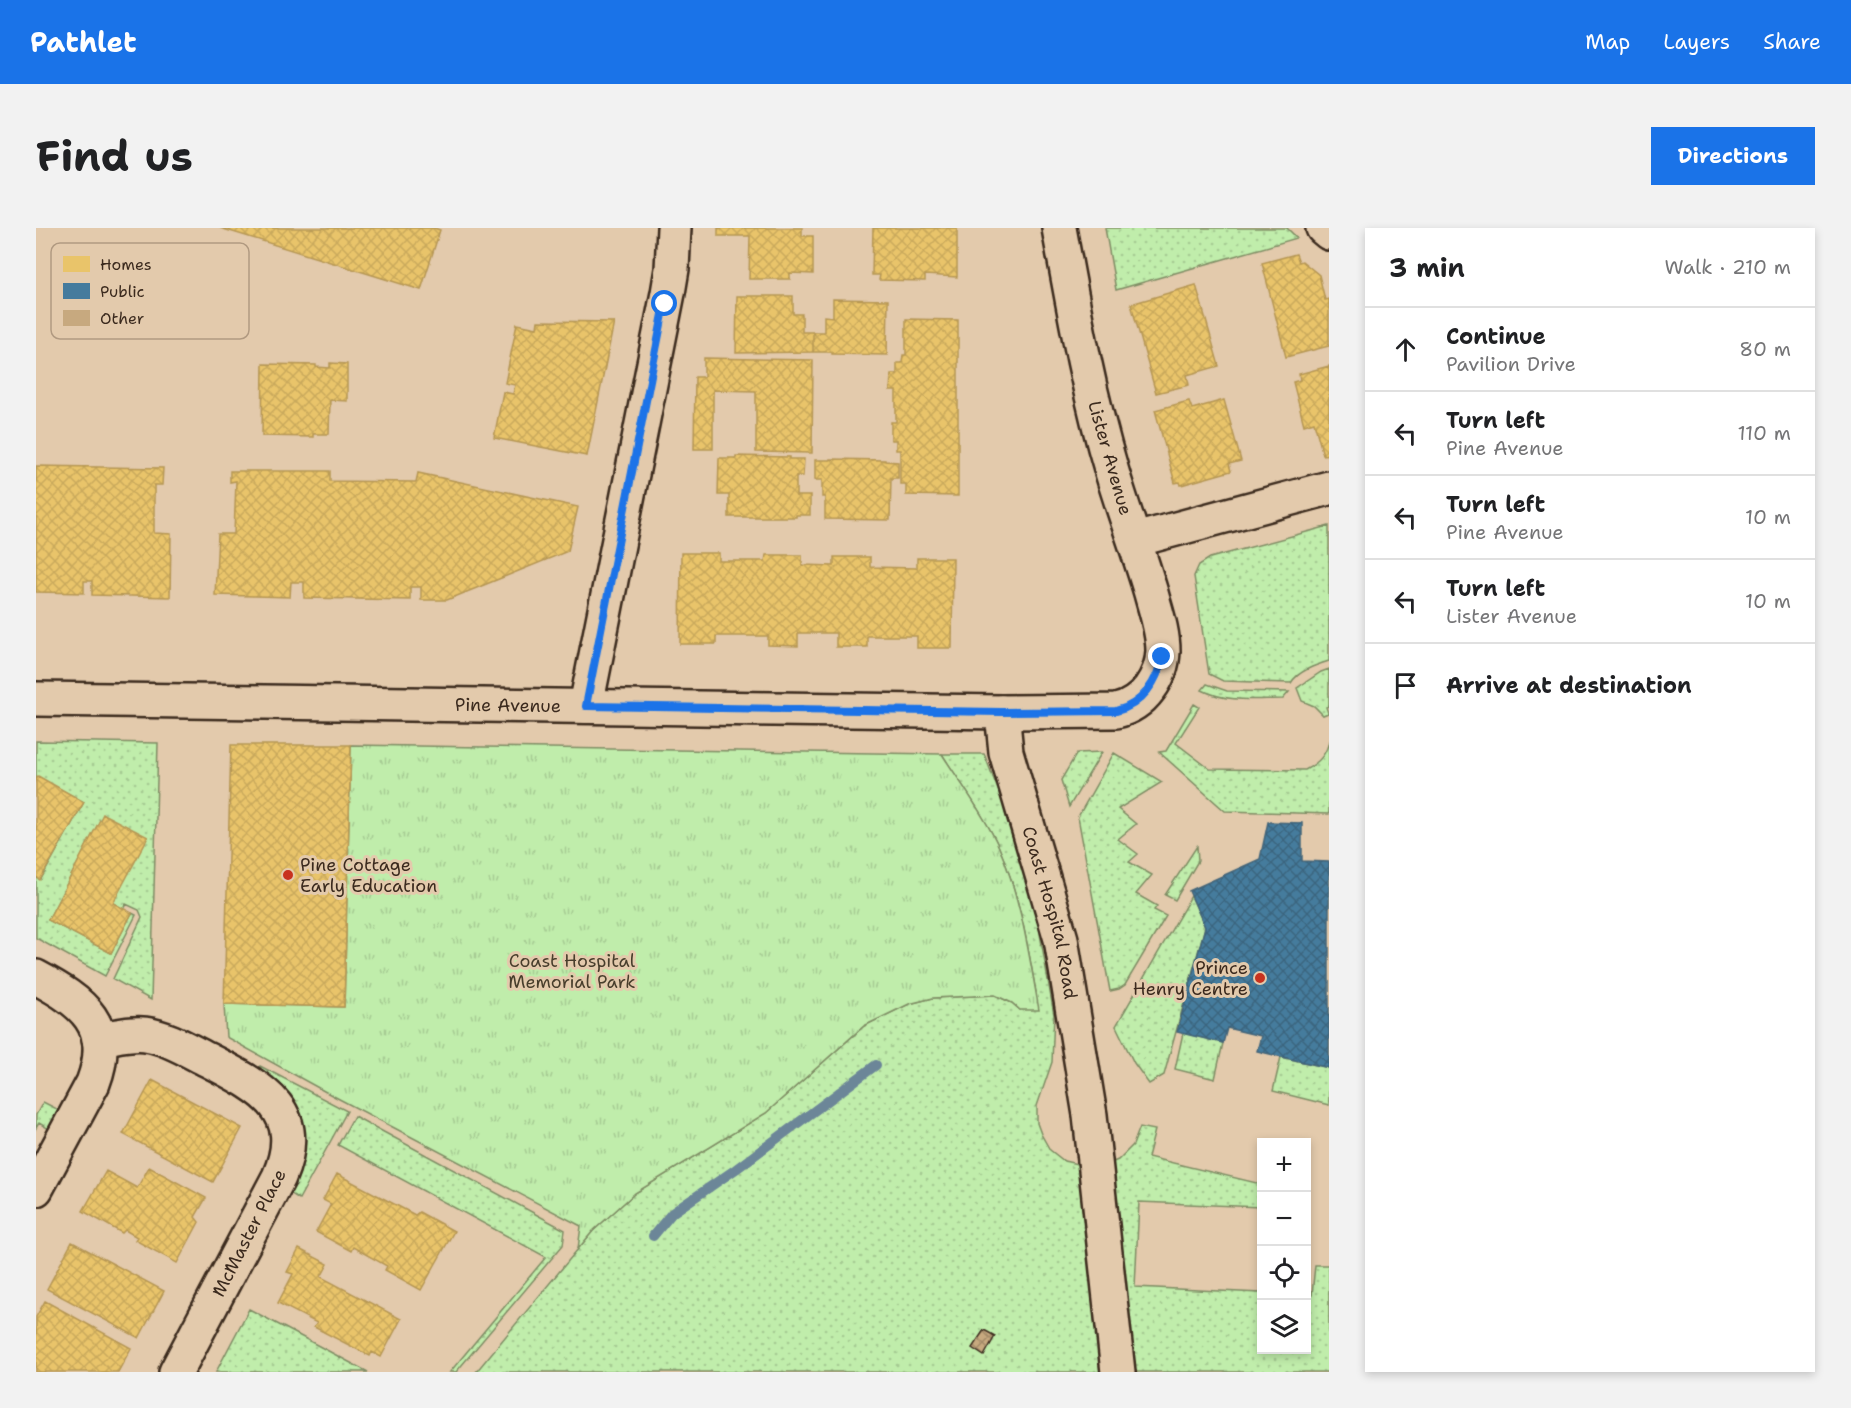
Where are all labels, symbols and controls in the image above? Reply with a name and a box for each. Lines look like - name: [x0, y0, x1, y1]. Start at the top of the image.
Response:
- text: Pathlet: [30, 23, 137, 61]
- text: Map: [1585, 28, 1630, 56]
- text: Layers: [1663, 28, 1730, 56]
- text: Share: [1763, 28, 1821, 56]
- button: Directions: [1651, 127, 1815, 185]
- text: Find us: [36, 128, 193, 184]
- legend: [51, 243, 249, 339]
- text: 3 min: [1389, 250, 1465, 285]
- text: Homes: [100, 254, 152, 275]
- text: Walk · 210 m: [1665, 254, 1791, 280]
- text: Public: [100, 281, 145, 302]
- route start: [651, 290, 677, 316]
- text: Other: [100, 308, 144, 329]
- text: Continue: [1446, 322, 1546, 351]
- icon: ahead: [1389, 333, 1422, 366]
- text: 80 m: [1739, 336, 1791, 362]
- text: Pavilion Drive: [1446, 351, 1576, 377]
- street label: Lister Avenue: [1082, 398, 1138, 518]
- text: Turn left: [1446, 406, 1545, 435]
- icon: left: [1389, 417, 1422, 450]
- text: 110 m: [1737, 420, 1791, 446]
- text: Pine Avenue: [1446, 435, 1564, 461]
- text: Turn left: [1446, 490, 1545, 519]
- icon: left: [1389, 501, 1422, 534]
- text: 10 m: [1745, 504, 1791, 530]
- text: Pine Avenue: [1446, 519, 1564, 545]
- text: Turn left: [1446, 574, 1545, 603]
- icon: left: [1389, 585, 1422, 618]
- text: 10 m: [1745, 588, 1791, 614]
- text: Lister Avenue: [1446, 603, 1577, 629]
- route end: [1148, 643, 1174, 669]
- icon: arrive: [1389, 669, 1422, 702]
- text: Arrive at destination: [1446, 671, 1692, 700]
- street label: Pine Avenue: [455, 693, 561, 718]
- street label: Coast Hospital Road: [1016, 823, 1083, 1001]
- place label: Pine Cottage Early Education: [300, 853, 437, 898]
- marker: Pine Cottage Early Education: [281, 868, 295, 882]
- park label: Coast Hospital Memorial Park: [508, 949, 636, 994]
- place label: Prince Henry Centre: [1133, 956, 1248, 1001]
- marker: Prince Henry Centre: [1253, 971, 1267, 985]
- map controls: [1257, 1138, 1311, 1354]
- button: +: [1257, 1138, 1311, 1192]
- street label: McMaster Place: [206, 1165, 292, 1301]
- button: −: [1257, 1192, 1311, 1246]
- button: locate: [1257, 1246, 1311, 1300]
- button: layers: [1257, 1300, 1311, 1354]

